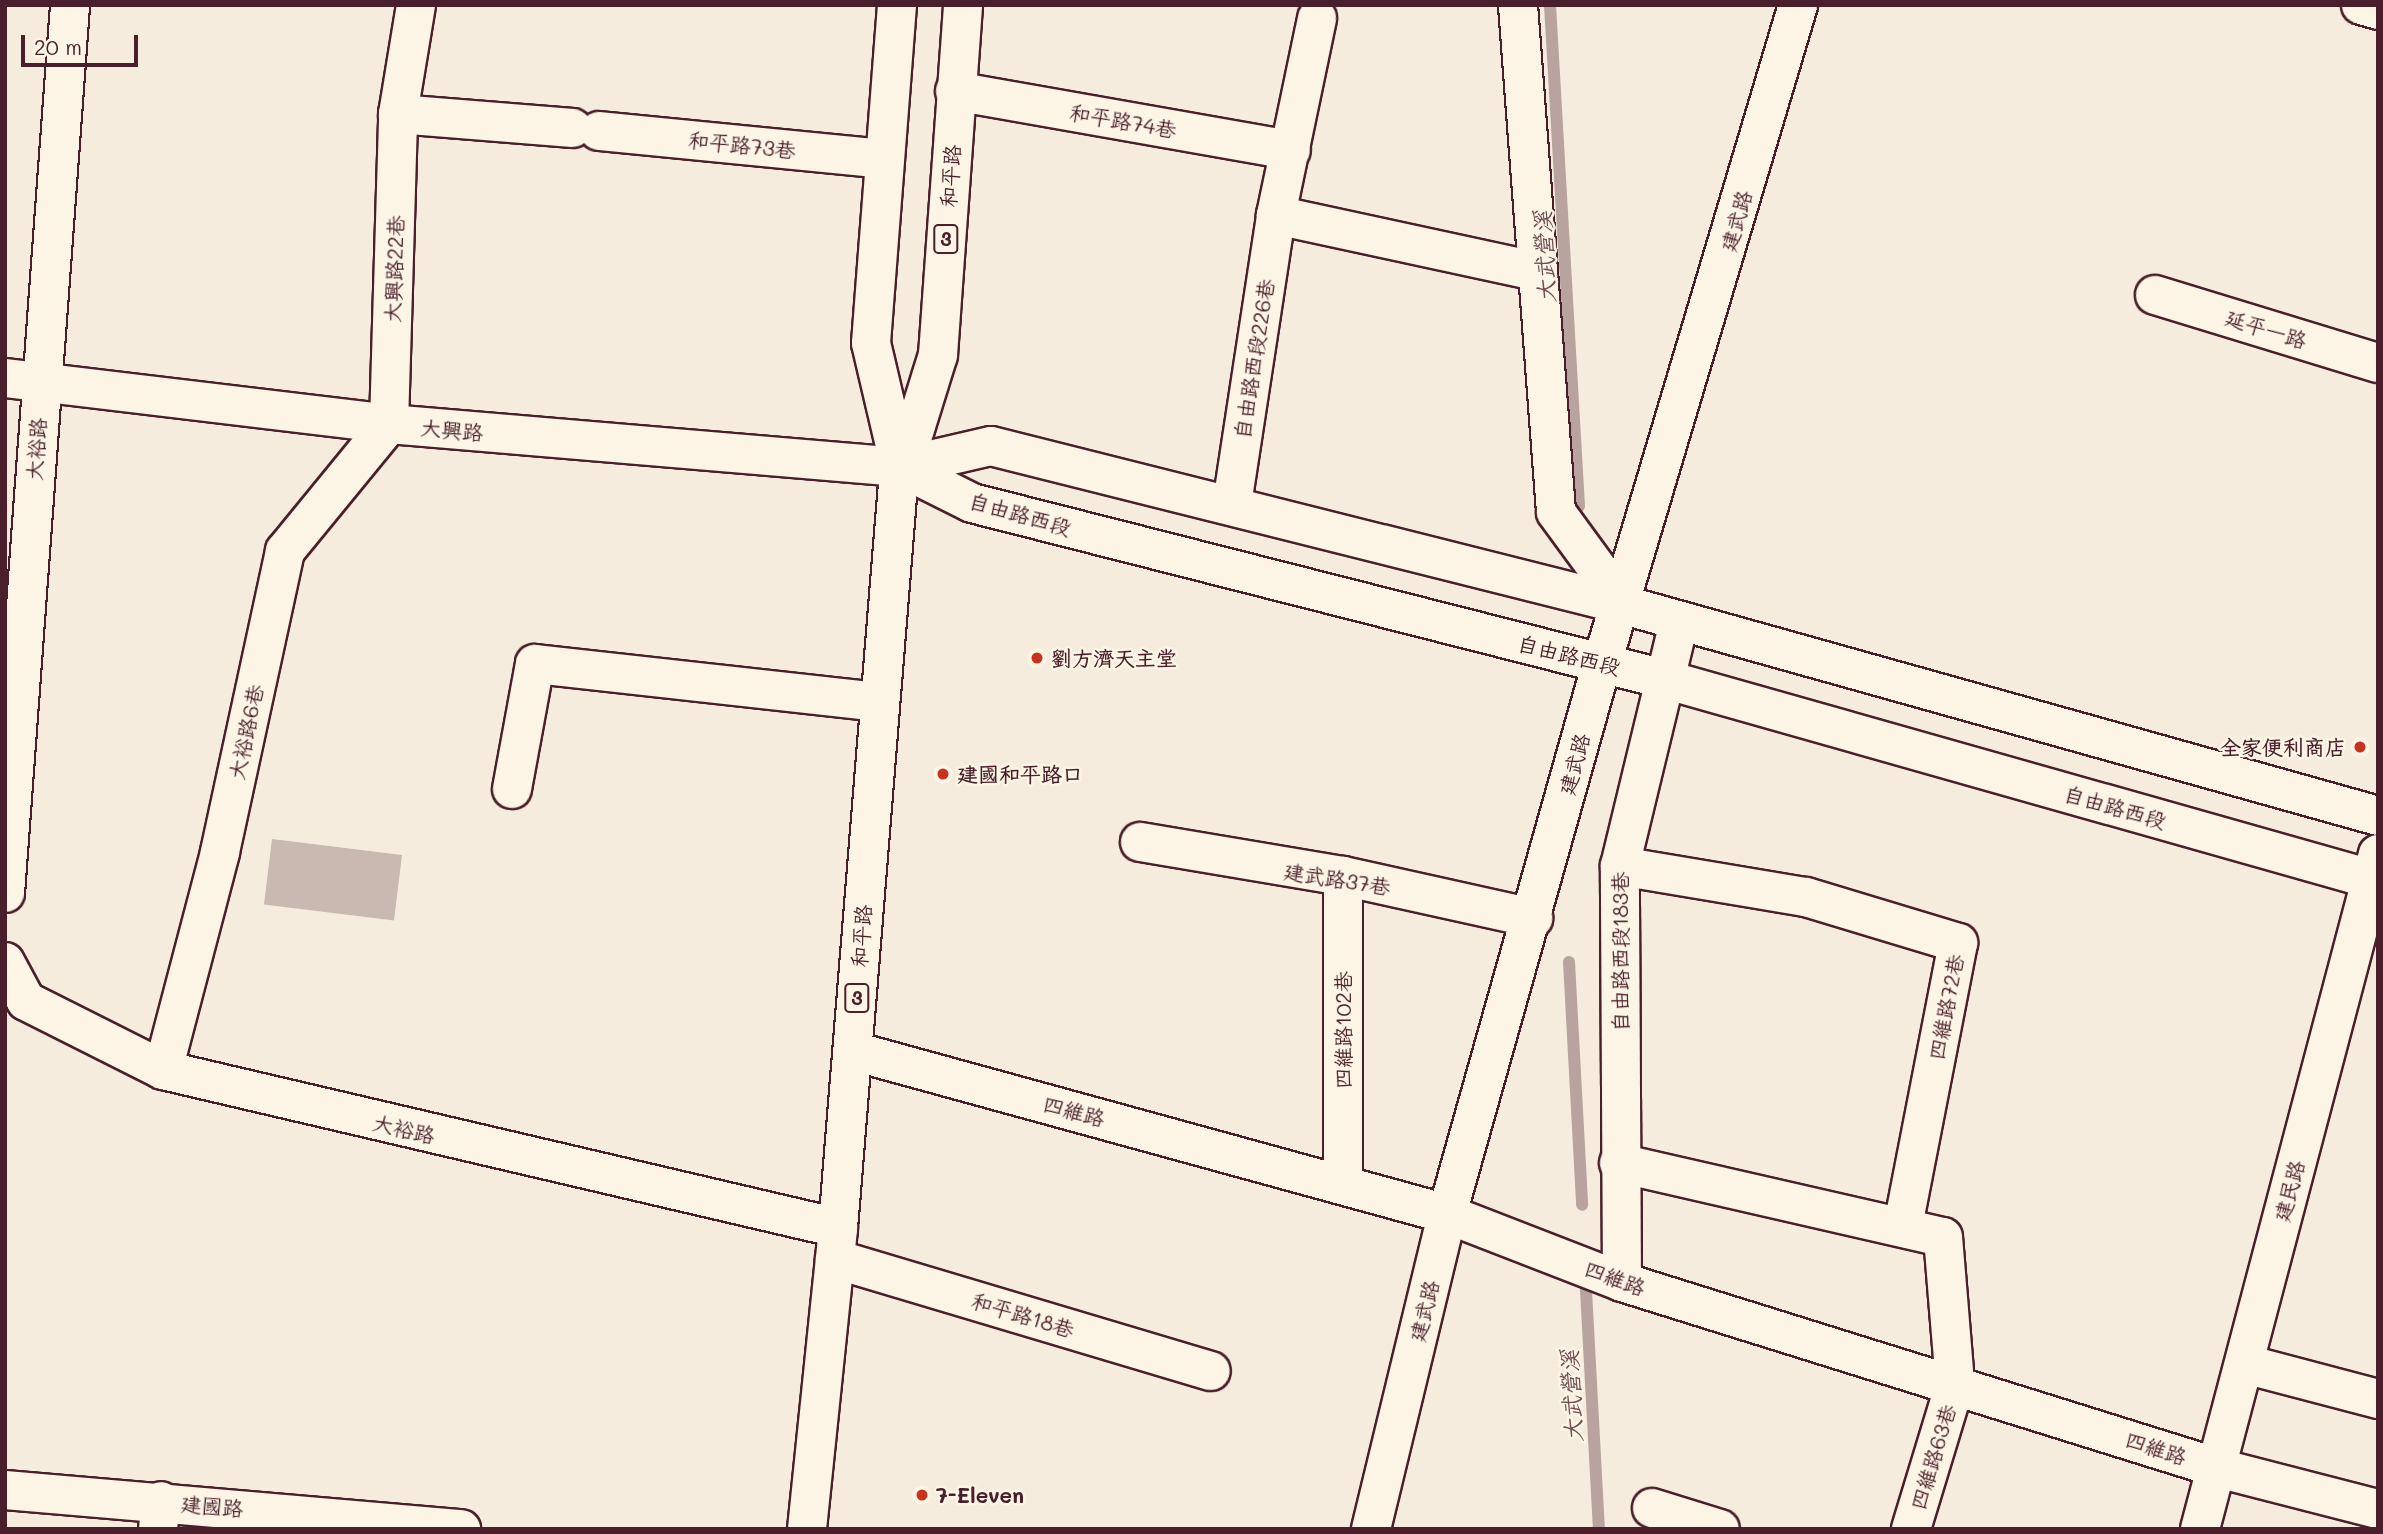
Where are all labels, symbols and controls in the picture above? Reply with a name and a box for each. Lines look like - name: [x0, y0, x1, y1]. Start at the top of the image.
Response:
- scale bar: [24, 21, 142, 65]
- text: 20 m: [34, 33, 82, 60]
- street label: 和平路74巷: [1068, 99, 1178, 143]
- street label: 和平路73巷: [687, 127, 797, 163]
- street label: 和平路: [935, 144, 965, 208]
- street label: 建武路: [1715, 187, 1757, 255]
- water label: 大武營溪: [1528, 210, 1560, 304]
- street label: 大興路22巷: [380, 215, 408, 323]
- road number: 3: [932, 224, 960, 255]
- street label: 自由路西段226巷: [1229, 277, 1279, 441]
- street label: 延平一路: [2222, 305, 2310, 353]
- street label: 大興路: [420, 415, 484, 445]
- street label: 大裕路: [21, 417, 51, 481]
- street label: 自由路西段: [966, 487, 1074, 541]
- street label: 自由路西段: [1515, 630, 1623, 680]
- place label: 劉方濟天主堂: [1051, 645, 1177, 671]
- marker: 劉方濟天主堂: [1029, 650, 1045, 666]
- street label: 大裕路6巷: [224, 682, 268, 782]
- street label: 建武路: [1554, 730, 1594, 798]
- place label: 全家便利商店: [2220, 734, 2346, 760]
- marker: 全家便利商店: [2352, 739, 2368, 755]
- place label: 建國和平路口: [957, 761, 1083, 787]
- marker: 建國和平路口: [935, 766, 951, 782]
- street label: 自由路西段: [2061, 780, 2169, 834]
- street label: 建武路37巷: [1282, 858, 1392, 900]
- street label: 自由路西段183巷: [1607, 872, 1633, 1032]
- street label: 和平路: [846, 904, 876, 968]
- street label: 四維路72巷: [1923, 952, 1969, 1062]
- street label: 四維路102巷: [1330, 971, 1356, 1089]
- road number: 3: [843, 982, 871, 1014]
- street label: 四維路: [1040, 1091, 1108, 1131]
- street label: 大裕路: [370, 1110, 438, 1148]
- street label: 建民路: [2269, 1157, 2309, 1225]
- street label: 四維路: [1581, 1255, 1649, 1301]
- street label: 建武路: [1404, 1277, 1444, 1345]
- street label: 和平路18巷: [969, 1287, 1077, 1343]
- water label: 大武營溪: [1555, 1349, 1587, 1443]
- street label: 四維路63巷: [1905, 1401, 1961, 1513]
- street label: 四維路: [2122, 1426, 2190, 1470]
- place label: 7-Eleven: [936, 1482, 1024, 1508]
- marker: 7-Eleven: [914, 1487, 930, 1503]
- street label: 建國路: [180, 1491, 244, 1521]

